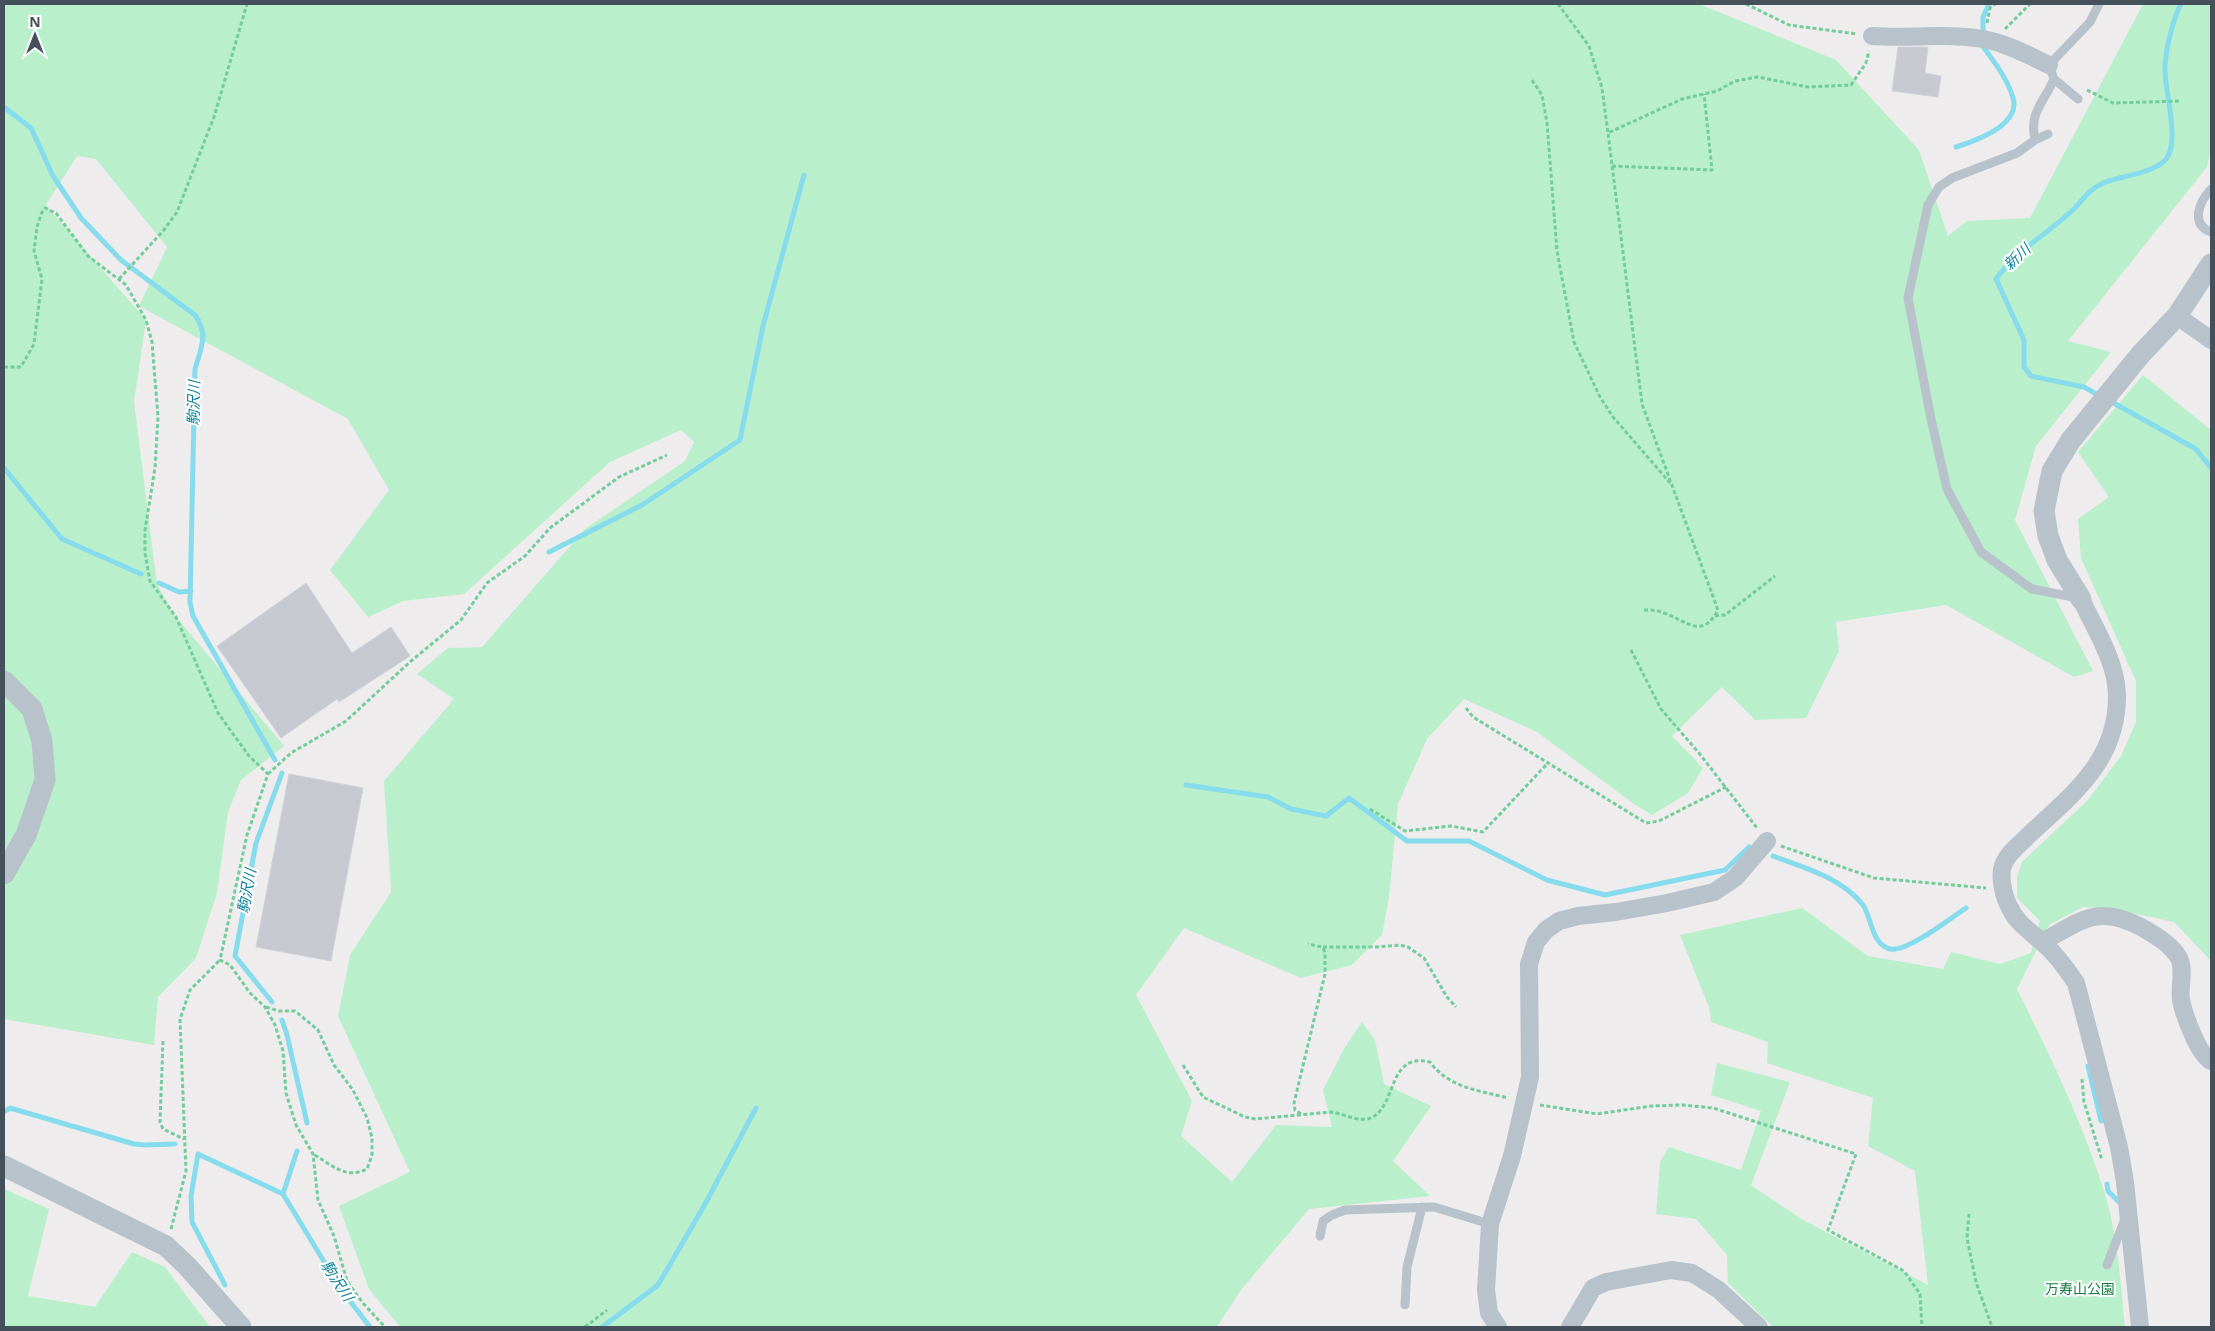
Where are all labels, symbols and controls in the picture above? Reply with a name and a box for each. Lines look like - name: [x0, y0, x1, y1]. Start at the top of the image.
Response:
- north arrow: [10, 10, 60, 60]
- text: N: [29, 12, 41, 31]
- water label: 新川: [1999, 237, 2036, 274]
- water label: 駒沢川: [183, 378, 203, 426]
- water label: 駒沢川: [232, 865, 260, 915]
- water label: 駒沢川: [317, 1256, 360, 1306]
- park label: 万寿山公園: [2045, 1279, 2115, 1298]

